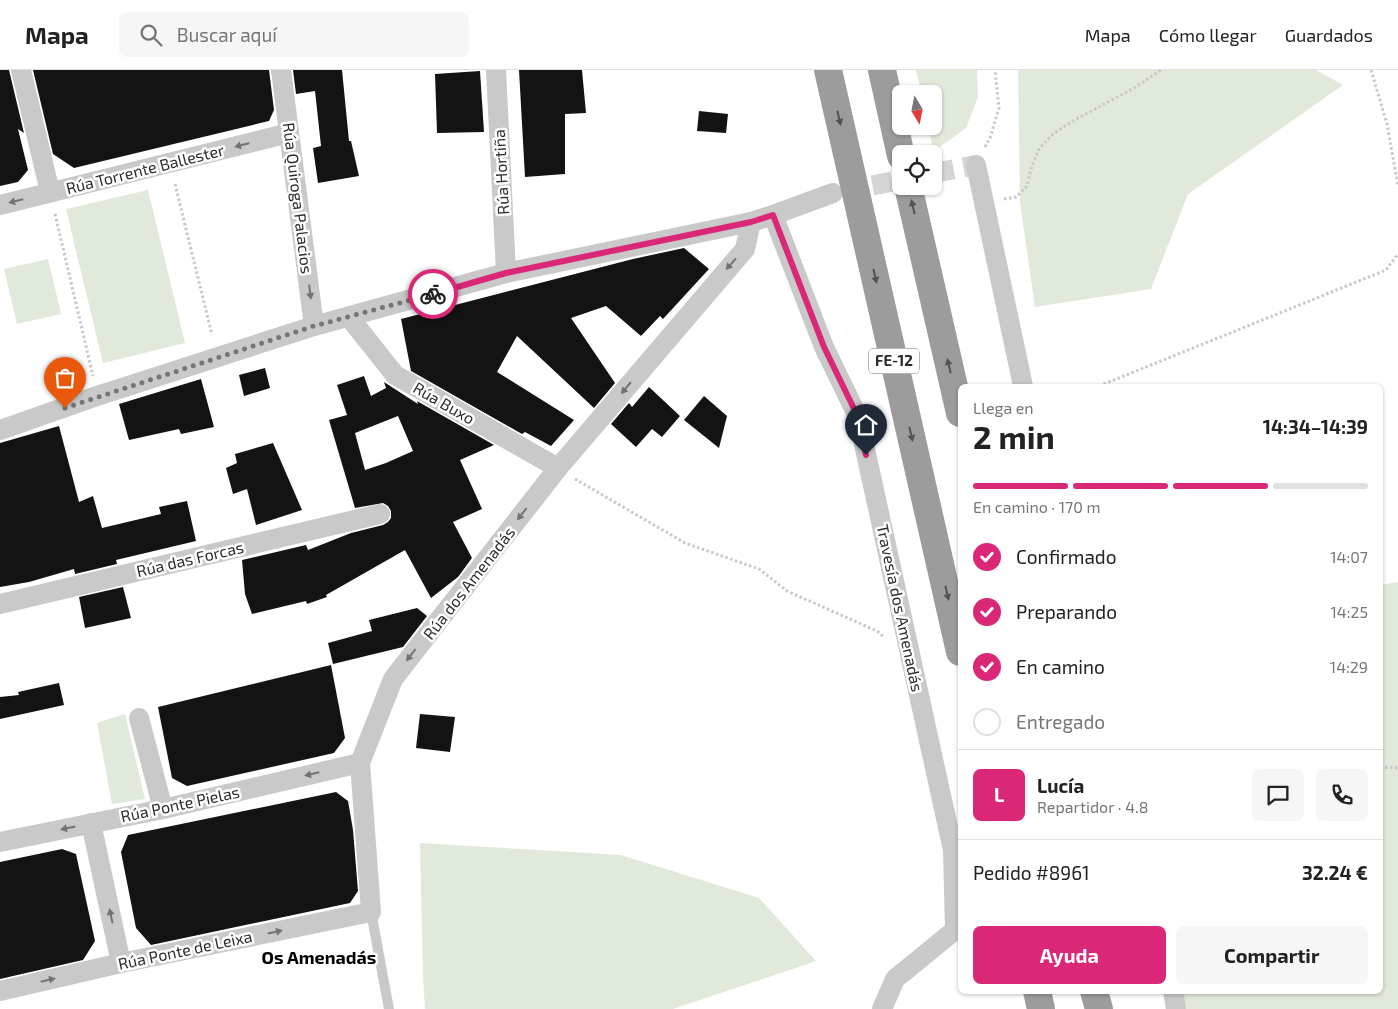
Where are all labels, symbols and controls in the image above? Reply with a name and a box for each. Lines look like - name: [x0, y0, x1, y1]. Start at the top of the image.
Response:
- search box: [119, 12, 469, 57]
- text: Mapa: [25, 20, 89, 49]
- icon: search: [137, 21, 165, 49]
- text: Buscar aquí: [177, 23, 277, 46]
- text: Mapa: [1085, 24, 1131, 46]
- text: Cómo llegar: [1159, 24, 1257, 46]
- text: Guardados: [1285, 24, 1373, 46]
- north arrow: [892, 85, 942, 135]
- map controls: [892, 85, 942, 195]
- one-way arrow: [835, 110, 843, 125]
- street label: Rúa Quiroga Palacios: [279, 121, 317, 275]
- street label: Rúa Hortiña: [489, 129, 512, 215]
- street label: Rúa Torrente Ballester: [64, 140, 227, 197]
- one-way arrow: [234, 141, 249, 149]
- button: locate: [892, 145, 942, 195]
- one-way arrow: [9, 197, 24, 205]
- one-way arrow: [909, 200, 917, 215]
- one-way arrow: [725, 258, 737, 270]
- one-way arrow: [871, 268, 879, 284]
- courier: [408, 269, 458, 319]
- icon: bike: [419, 280, 447, 308]
- one-way arrow: [306, 284, 314, 300]
- road number: FE-12: [869, 348, 919, 374]
- pin: [44, 357, 86, 408]
- one-way arrow: [945, 358, 953, 373]
- icon: bag: [51, 364, 79, 392]
- street label: Rúa Buxo: [410, 377, 478, 428]
- one-way arrow: [620, 381, 631, 394]
- text: Llega en: [973, 398, 1034, 417]
- pin: [845, 404, 887, 455]
- icon: home: [852, 411, 880, 439]
- text: 14:34–14:39: [1263, 415, 1368, 438]
- text: 2 min: [973, 417, 1055, 455]
- one-way arrow: [907, 427, 915, 442]
- text: En camino · 170 m: [973, 497, 1101, 516]
- one-way arrow: [517, 507, 528, 520]
- street label: Travesía dos Amenadás: [873, 522, 928, 693]
- street label: Rúa dos Amenadás: [419, 523, 518, 643]
- street label: Rúa das Forcas: [134, 537, 245, 580]
- icon: check: [973, 543, 1001, 571]
- text: Confirmado: [1016, 545, 1117, 568]
- text: 14:07: [1330, 547, 1368, 566]
- one-way arrow: [943, 585, 951, 600]
- icon: check: [973, 598, 1001, 626]
- text: Preparando: [1016, 600, 1117, 623]
- text: 14:25: [1330, 602, 1368, 621]
- one-way arrow: [406, 649, 417, 662]
- icon: check: [973, 653, 1001, 681]
- text: En camino: [1016, 655, 1105, 678]
- text: 14:29: [1330, 657, 1368, 676]
- text: Entregado: [1016, 710, 1105, 733]
- button: chat: [1252, 769, 1304, 821]
- button: phone: [1316, 769, 1368, 821]
- one-way arrow: [305, 770, 320, 778]
- text: Lucía: [1037, 774, 1084, 797]
- street label: Rúa Ponte Pielas: [119, 782, 241, 825]
- text: L: [994, 783, 1004, 806]
- text: Repartidor · 4.8: [1037, 797, 1148, 816]
- one-way arrow: [59, 824, 75, 832]
- text: Pedido #8961: [973, 861, 1090, 884]
- text: 32.24 €: [1302, 861, 1368, 884]
- one-way arrow: [107, 908, 115, 923]
- street label: Rúa Ponte de Leixa: [116, 926, 254, 973]
- button: Ayuda: [973, 926, 1166, 984]
- button: Compartir: [1176, 926, 1368, 984]
- one-way arrow: [267, 927, 283, 935]
- district label: Os Amenadás: [262, 946, 376, 968]
- one-way arrow: [40, 976, 55, 984]

